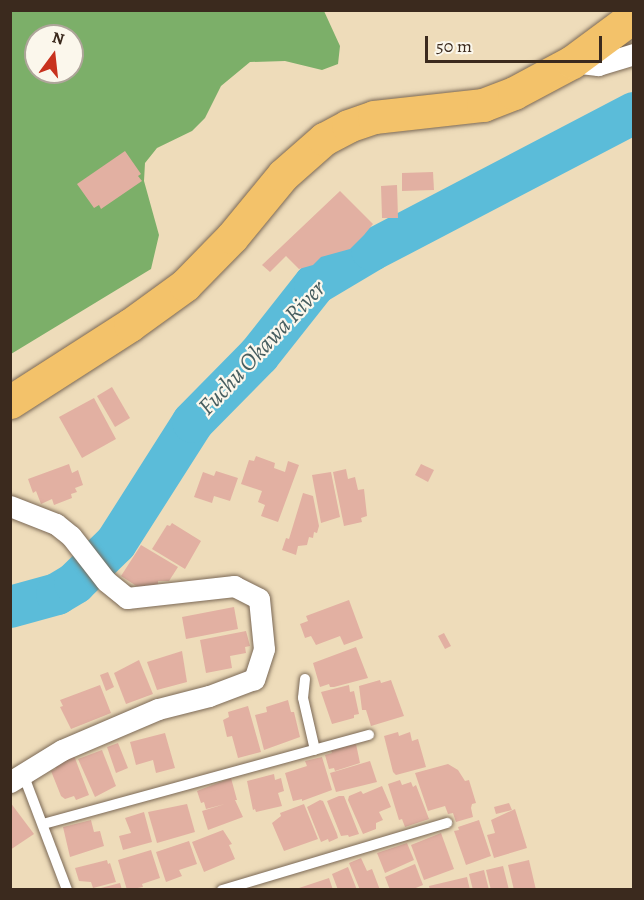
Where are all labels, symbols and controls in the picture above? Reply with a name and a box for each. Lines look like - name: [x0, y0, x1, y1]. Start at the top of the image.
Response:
- north arrow: [24, 24, 84, 84]
- scale bar: [428, 24, 605, 62]
- text: N: [50, 26, 67, 51]
- text: 50 m: [436, 34, 472, 58]
- water label: Fuchu Okawa River: [192, 275, 332, 421]

